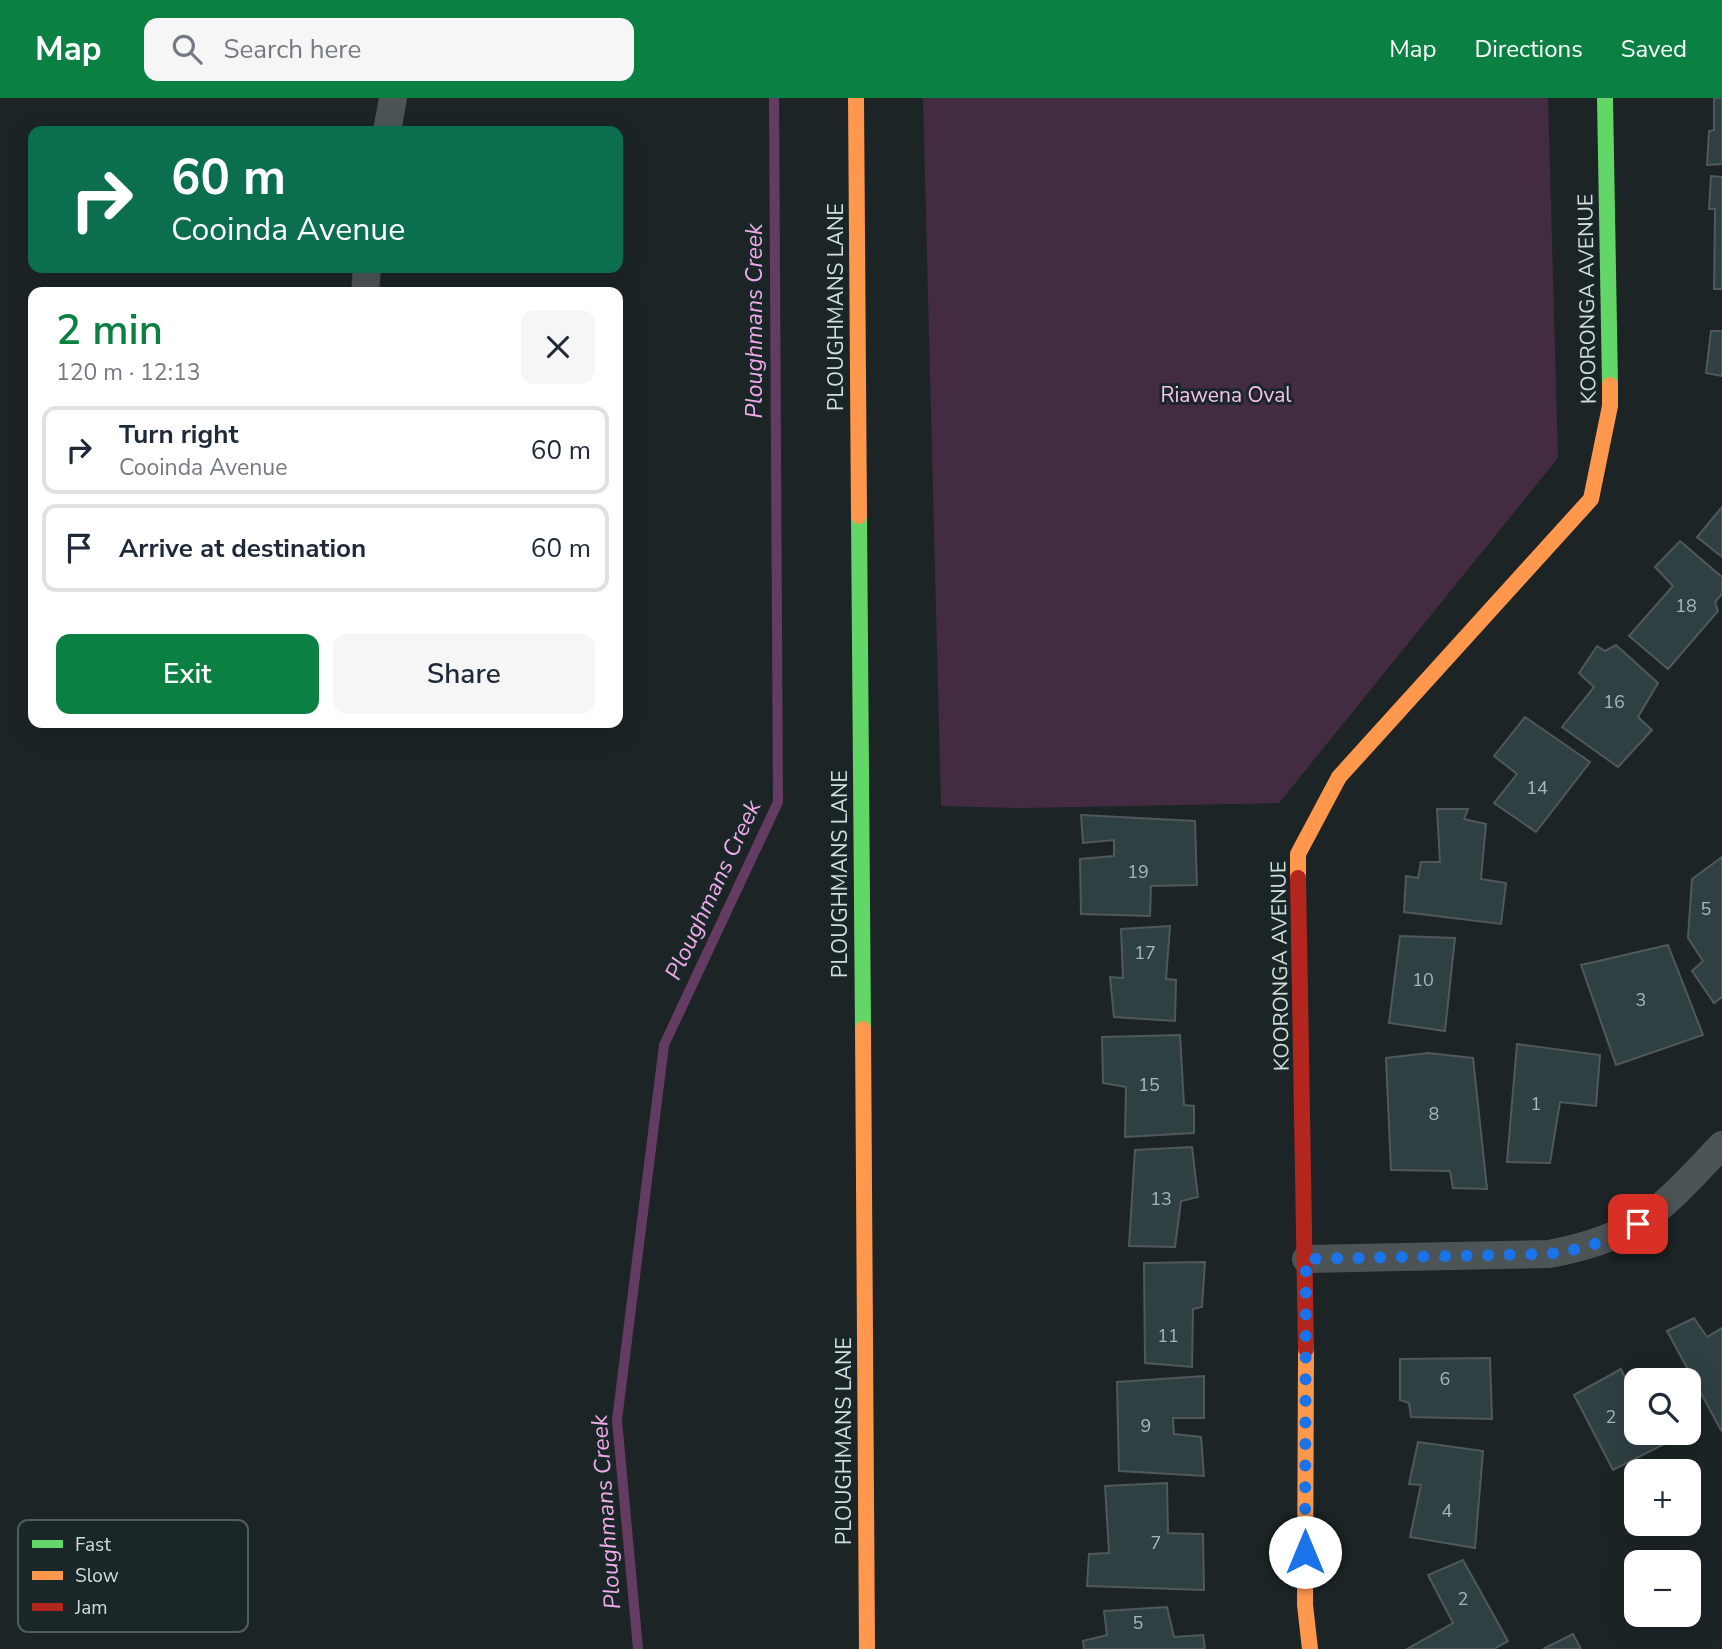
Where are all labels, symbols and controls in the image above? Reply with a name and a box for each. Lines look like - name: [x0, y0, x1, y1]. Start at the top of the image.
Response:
- search box: [144, 18, 634, 81]
- text: Map: [35, 27, 102, 72]
- icon: search: [168, 30, 206, 68]
- text: Search here: [224, 32, 361, 67]
- text: Map: [1389, 33, 1436, 65]
- text: Directions: [1474, 33, 1583, 65]
- text: Saved: [1621, 33, 1687, 65]
- text: 60 m: [171, 144, 286, 211]
- icon: right: [56, 154, 147, 245]
- street label: KOORONGA AVENUE: [1571, 194, 1603, 404]
- street label: PLOUGHMANS LANE: [822, 203, 850, 411]
- text: Cooinda Avenue: [171, 208, 405, 251]
- water label: Ploughmans Creek: [739, 223, 770, 418]
- text: 2 min: [56, 302, 163, 359]
- button: close: [521, 310, 595, 384]
- text: 120 m · 12:13: [56, 357, 201, 388]
- park label: Riawena Oval: [1160, 381, 1292, 409]
- text: Turn right: [119, 417, 238, 452]
- icon: right: [60, 431, 98, 469]
- text: 60 m: [531, 433, 591, 468]
- text: Cooinda Avenue: [119, 452, 287, 483]
- icon: arrive: [60, 529, 98, 567]
- text: Arrive at destination: [119, 531, 366, 566]
- text: 60 m: [531, 531, 591, 566]
- house number: 18: [1675, 594, 1697, 618]
- button: Exit: [56, 634, 319, 714]
- button: Share: [333, 634, 595, 714]
- house number: 16: [1603, 690, 1625, 714]
- street label: PLOUGHMANS LANE: [826, 770, 854, 978]
- house number: 14: [1526, 776, 1548, 800]
- water label: Ploughmans Creek: [658, 795, 768, 985]
- house number: 19: [1127, 860, 1149, 884]
- street label: KOORONGA AVENUE: [1264, 861, 1296, 1071]
- house number: 5: [1701, 897, 1711, 921]
- house number: 17: [1134, 941, 1156, 965]
- house number: 10: [1412, 968, 1434, 992]
- house number: 3: [1636, 988, 1646, 1012]
- house number: 15: [1138, 1073, 1160, 1097]
- house number: 1: [1531, 1092, 1541, 1116]
- house number: 8: [1429, 1102, 1439, 1126]
- house number: 13: [1150, 1187, 1172, 1211]
- pin: [1608, 1194, 1668, 1254]
- icon: arrive: [1619, 1205, 1657, 1243]
- house number: 11: [1157, 1324, 1179, 1348]
- street label: PLOUGHMANS LANE: [830, 1337, 858, 1545]
- house number: 6: [1440, 1367, 1450, 1391]
- map controls: [1624, 1368, 1701, 1627]
- button: search: [1624, 1368, 1701, 1445]
- house number: 2: [1606, 1405, 1616, 1429]
- water label: Ploughmans Creek: [584, 1413, 628, 1610]
- house number: 9: [1141, 1414, 1151, 1438]
- button: +: [1624, 1459, 1701, 1536]
- house number: 4: [1442, 1499, 1453, 1523]
- position arrow: [1268, 1515, 1342, 1589]
- legend: [18, 1520, 248, 1632]
- house number: 7: [1151, 1531, 1161, 1555]
- text: Fast: [75, 1532, 111, 1558]
- button: −: [1624, 1550, 1701, 1627]
- text: Slow: [75, 1563, 119, 1589]
- house number: 2: [1458, 1587, 1468, 1611]
- text: Jam: [74, 1595, 108, 1621]
- house number: 5: [1133, 1611, 1143, 1635]

